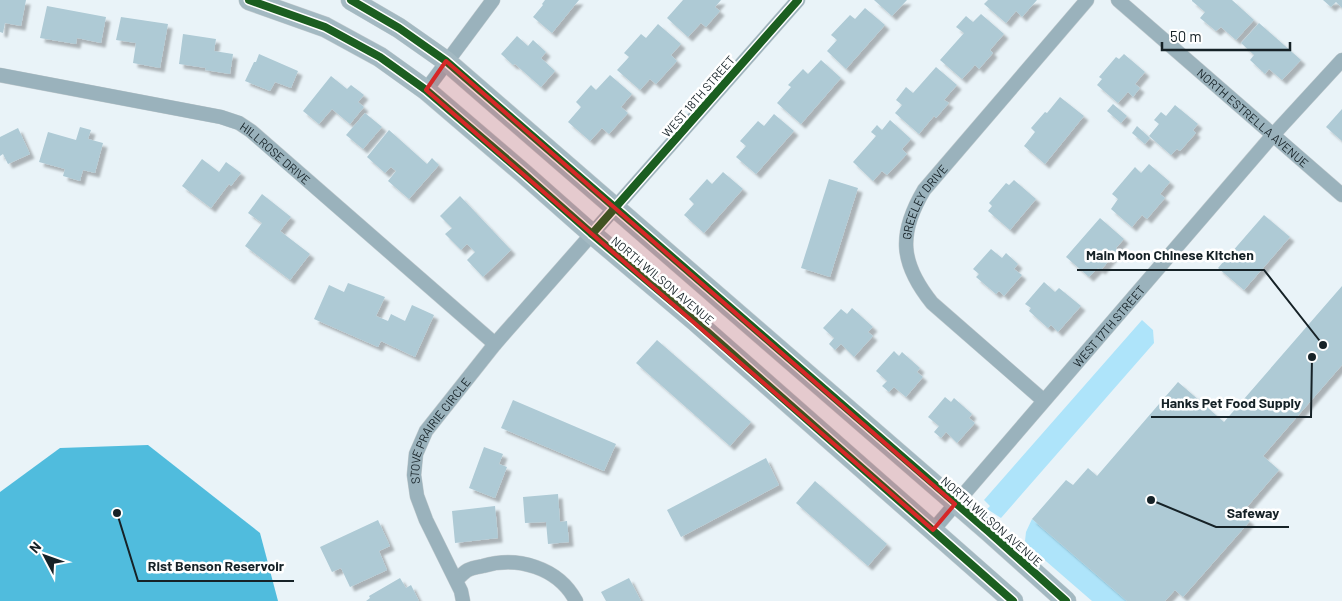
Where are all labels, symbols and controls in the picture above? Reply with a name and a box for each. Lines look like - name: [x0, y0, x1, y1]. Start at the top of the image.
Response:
- scale bar: [1162, 20, 1290, 52]
- text: 50 m: [1170, 27, 1202, 45]
- street label: WEST 18TH STREET: [659, 52, 737, 140]
- street label: NORTH ESTRELLA AVENUE: [1194, 65, 1312, 170]
- street label: HILLROSE DRIVE: [238, 119, 313, 187]
- street label: GREELEY DRIVE: [899, 161, 950, 240]
- street label: NORTH WILSON AVENUE: [609, 233, 717, 327]
- callout: Main Moon Chinese Kitchen: [1077, 241, 1264, 270]
- text: Main Moon Chinese Kitchen: [1086, 246, 1254, 263]
- street label: WEST 17TH STREET: [1070, 282, 1147, 370]
- street label: STOVE PRAIRIE CIRCLE: [407, 375, 473, 485]
- callout: Hanks Pet Food Supply: [1151, 388, 1311, 417]
- text: Hanks Pet Food Supply: [1161, 394, 1301, 411]
- street label: NORTH WILSON AVENUE: [939, 473, 1045, 569]
- callout: Safeway: [1216, 498, 1289, 527]
- text: Safeway: [1227, 504, 1279, 521]
- north arrow: [20, 531, 70, 581]
- text: N: [25, 538, 44, 556]
- callout: Rist Benson Reservoir: [138, 552, 294, 581]
- text: Rist Benson Reservoir: [148, 557, 285, 574]

